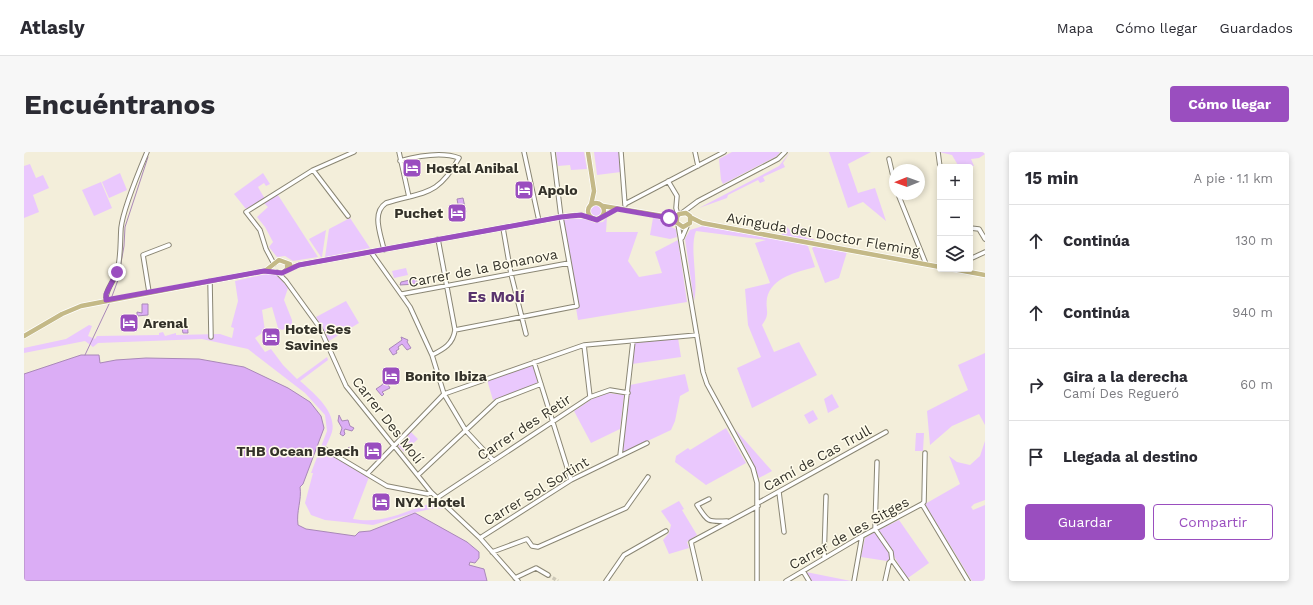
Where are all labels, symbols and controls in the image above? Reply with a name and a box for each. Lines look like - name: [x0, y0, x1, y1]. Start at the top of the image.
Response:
- text: Atlasly: [20, 16, 85, 39]
- text: Mapa: [1057, 20, 1093, 36]
- text: Cómo llegar: [1115, 20, 1198, 36]
- text: Guardados: [1220, 20, 1293, 36]
- button: Cómo llegar: [1170, 86, 1289, 122]
- text: Encuéntranos: [24, 88, 215, 121]
- hotel icon: Hostal Anibal: [401, 157, 423, 179]
- place label: Hostal Anibal: [426, 160, 519, 176]
- north arrow: [889, 164, 925, 200]
- map controls: [937, 164, 973, 272]
- button: +: [937, 164, 973, 200]
- text: 15 min: [1025, 168, 1079, 188]
- text: A pie · 1.1 km: [1194, 171, 1273, 186]
- hotel icon: Apolo: [513, 179, 535, 201]
- place label: Apolo: [538, 182, 578, 198]
- button: −: [937, 200, 973, 236]
- hotel icon: Puchet: [446, 202, 468, 224]
- place label: Puchet: [394, 205, 443, 221]
- route start: [660, 209, 678, 227]
- street label: Avinguda del Doctor Fleming: [725, 209, 921, 259]
- icon: ahead: [1025, 230, 1047, 252]
- text: Continúa: [1063, 232, 1130, 250]
- text: 130 m: [1235, 233, 1273, 248]
- button: layers: [937, 236, 973, 272]
- street label: Carrer de la Bonanova: [407, 246, 559, 290]
- route end: [108, 263, 126, 281]
- district label: Es Molí: [467, 287, 525, 306]
- icon: ahead: [1025, 302, 1047, 324]
- text: Continúa: [1063, 304, 1130, 322]
- text: 940 m: [1232, 305, 1273, 320]
- hotel icon: Arenal: [118, 312, 140, 334]
- place label: Arenal: [143, 315, 188, 331]
- place label: Hotel Ses Savines: [285, 321, 351, 353]
- hotel icon: Hotel Ses Savines: [260, 326, 282, 348]
- hotel icon: Bonito Ibiza: [380, 365, 402, 387]
- place label: Bonito Ibiza: [405, 368, 488, 384]
- text: Gira a la derecha: [1063, 368, 1188, 386]
- street label: Carrer Des Molí: [349, 373, 427, 467]
- icon: right: [1025, 374, 1047, 396]
- text: 60 m: [1240, 377, 1273, 392]
- text: Camí Des Regueró: [1063, 386, 1179, 401]
- street label: Carrer des Retir: [474, 391, 574, 463]
- street label: Camí de Cas Trull: [760, 421, 874, 494]
- hotel icon: THB Ocean Beach: [362, 440, 384, 462]
- place label: THB Ocean Beach: [236, 443, 359, 459]
- icon: arrive: [1025, 446, 1047, 468]
- text: Llegada al destino: [1063, 448, 1198, 466]
- street label: Carrer Sol Sortint: [481, 453, 591, 529]
- hotel icon: NYX Hotel: [370, 491, 392, 513]
- street label: Carrer de les Sitges: [786, 493, 912, 573]
- place label: NYX Hotel: [395, 494, 465, 510]
- button: Guardar: [1025, 504, 1145, 540]
- button: Compartir: [1153, 504, 1273, 540]

